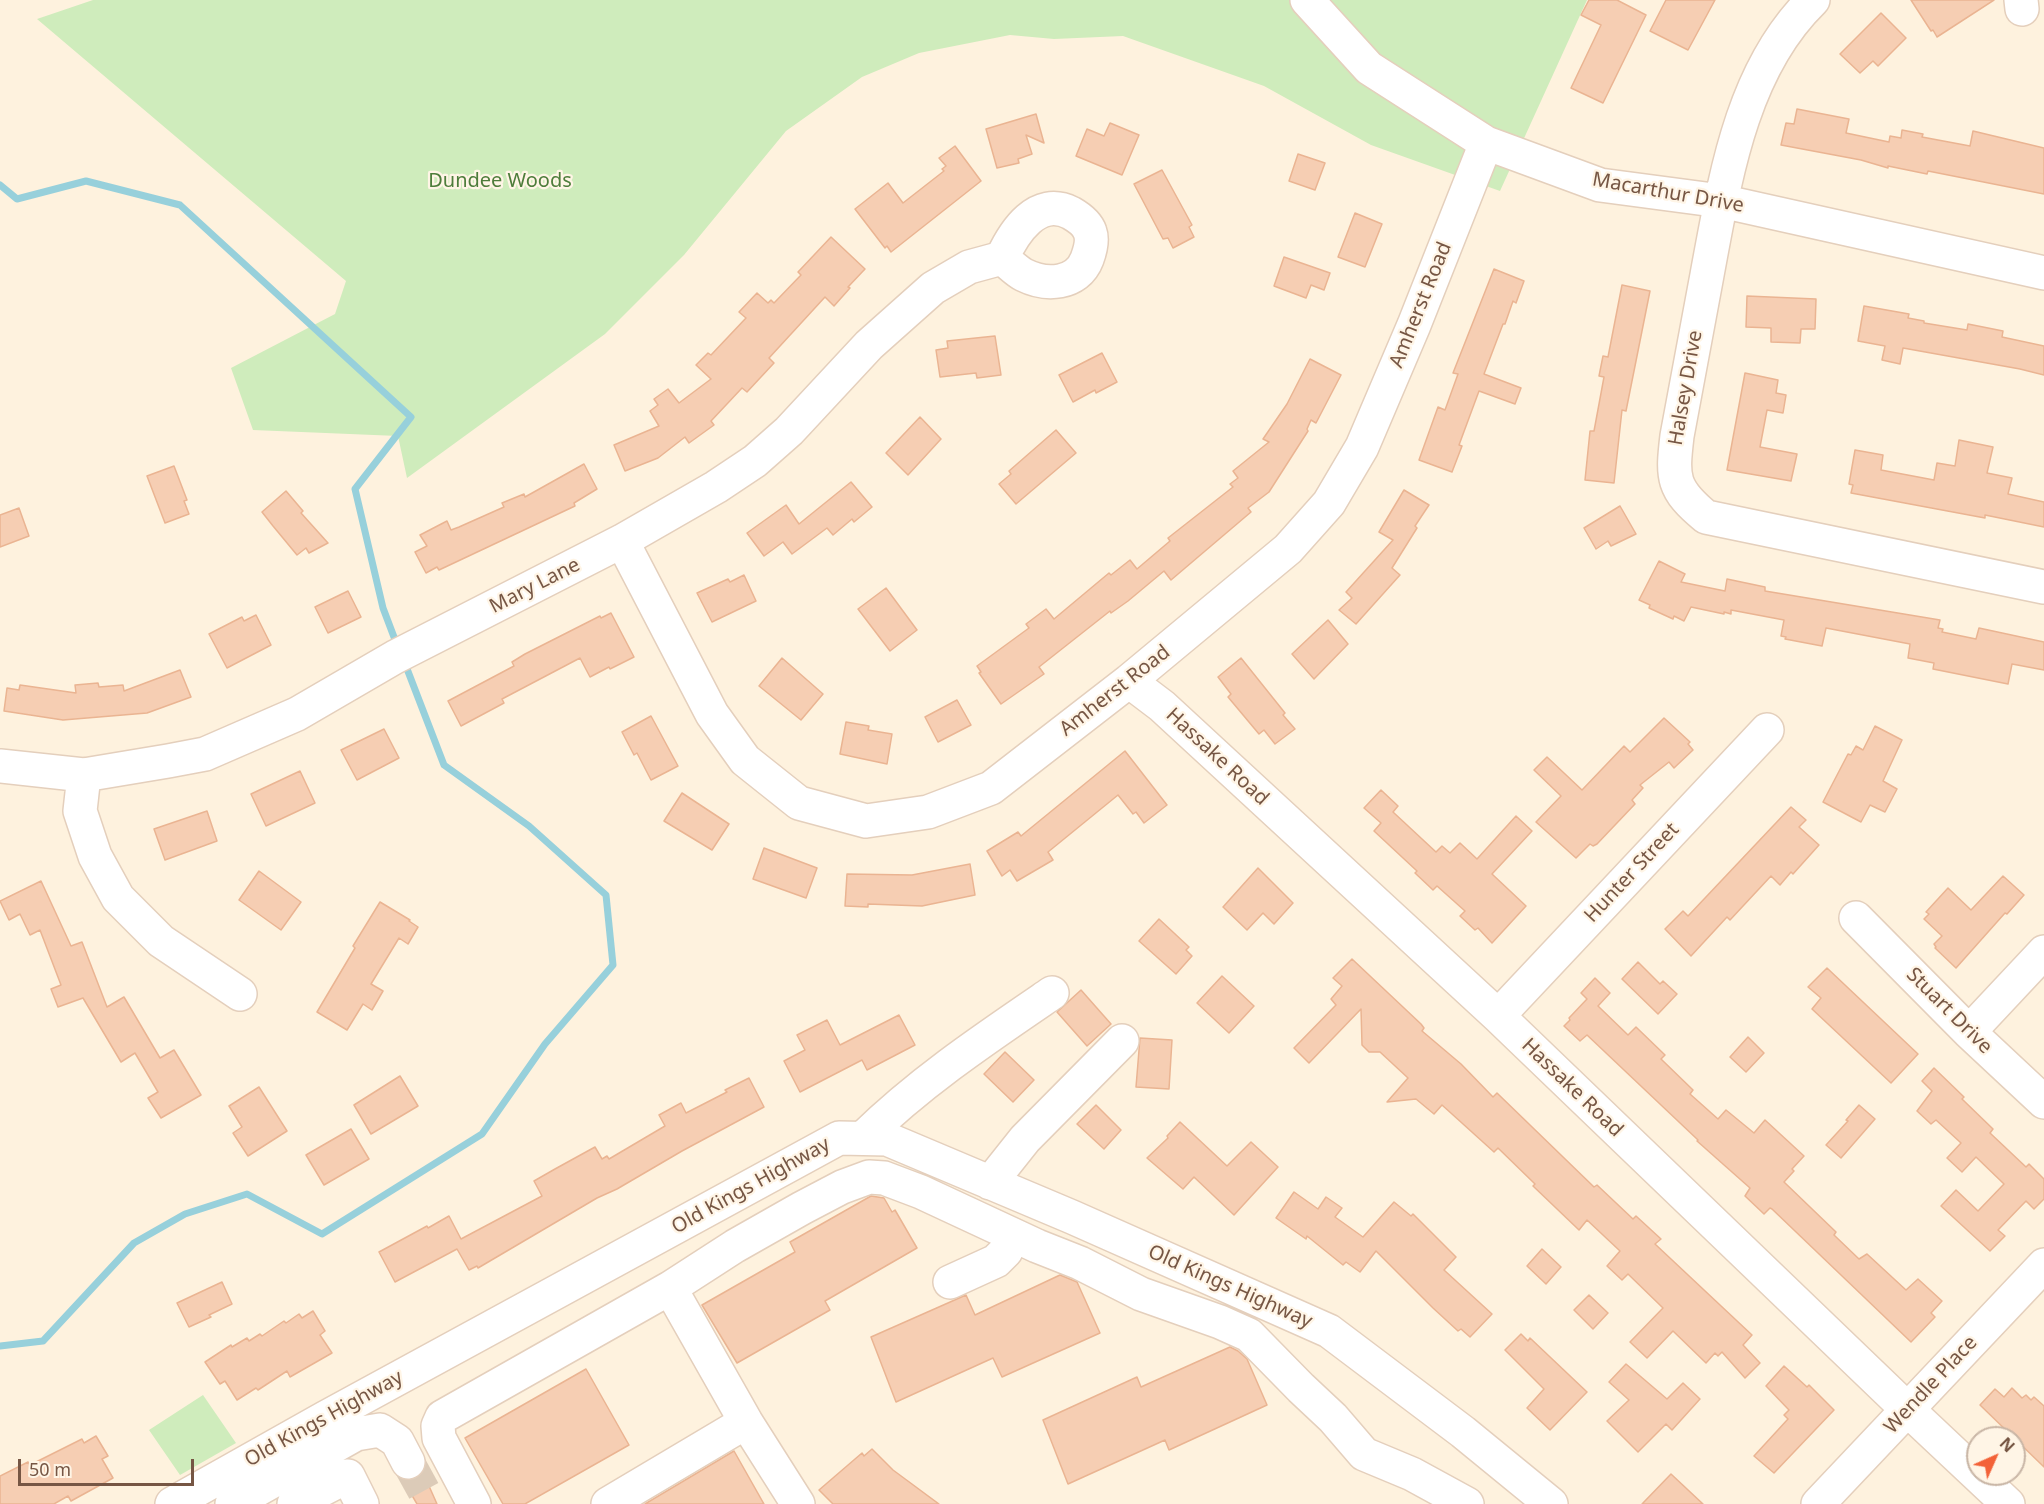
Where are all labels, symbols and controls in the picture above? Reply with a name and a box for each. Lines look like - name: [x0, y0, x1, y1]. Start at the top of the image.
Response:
- street label: Macarthur Drive: [1590, 168, 1746, 218]
- park label: Dundee Woods: [428, 169, 572, 193]
- street label: Amherst Road: [1385, 239, 1457, 371]
- street label: Halsey Drive: [1664, 329, 1708, 447]
- street label: Mary Lane: [486, 553, 584, 619]
- street label: Amherst Road: [1055, 640, 1175, 742]
- street label: Hassake Road: [1161, 703, 1273, 811]
- street label: Hunter Street: [1580, 818, 1684, 928]
- street label: Stuart Drive: [1901, 963, 1997, 1059]
- street label: Hassake Road: [1516, 1034, 1628, 1142]
- street label: Old Kings Highway: [668, 1133, 834, 1239]
- street label: Old Kings Highway: [1144, 1240, 1316, 1334]
- street label: Wendle Place: [1880, 1331, 1982, 1439]
- street label: Old Kings Highway: [241, 1366, 407, 1472]
- north arrow: [1966, 1426, 2026, 1486]
- text: N: [1995, 1432, 2020, 1457]
- scale bar: [21, 1447, 196, 1485]
- text: 50 m: [29, 1457, 71, 1481]

